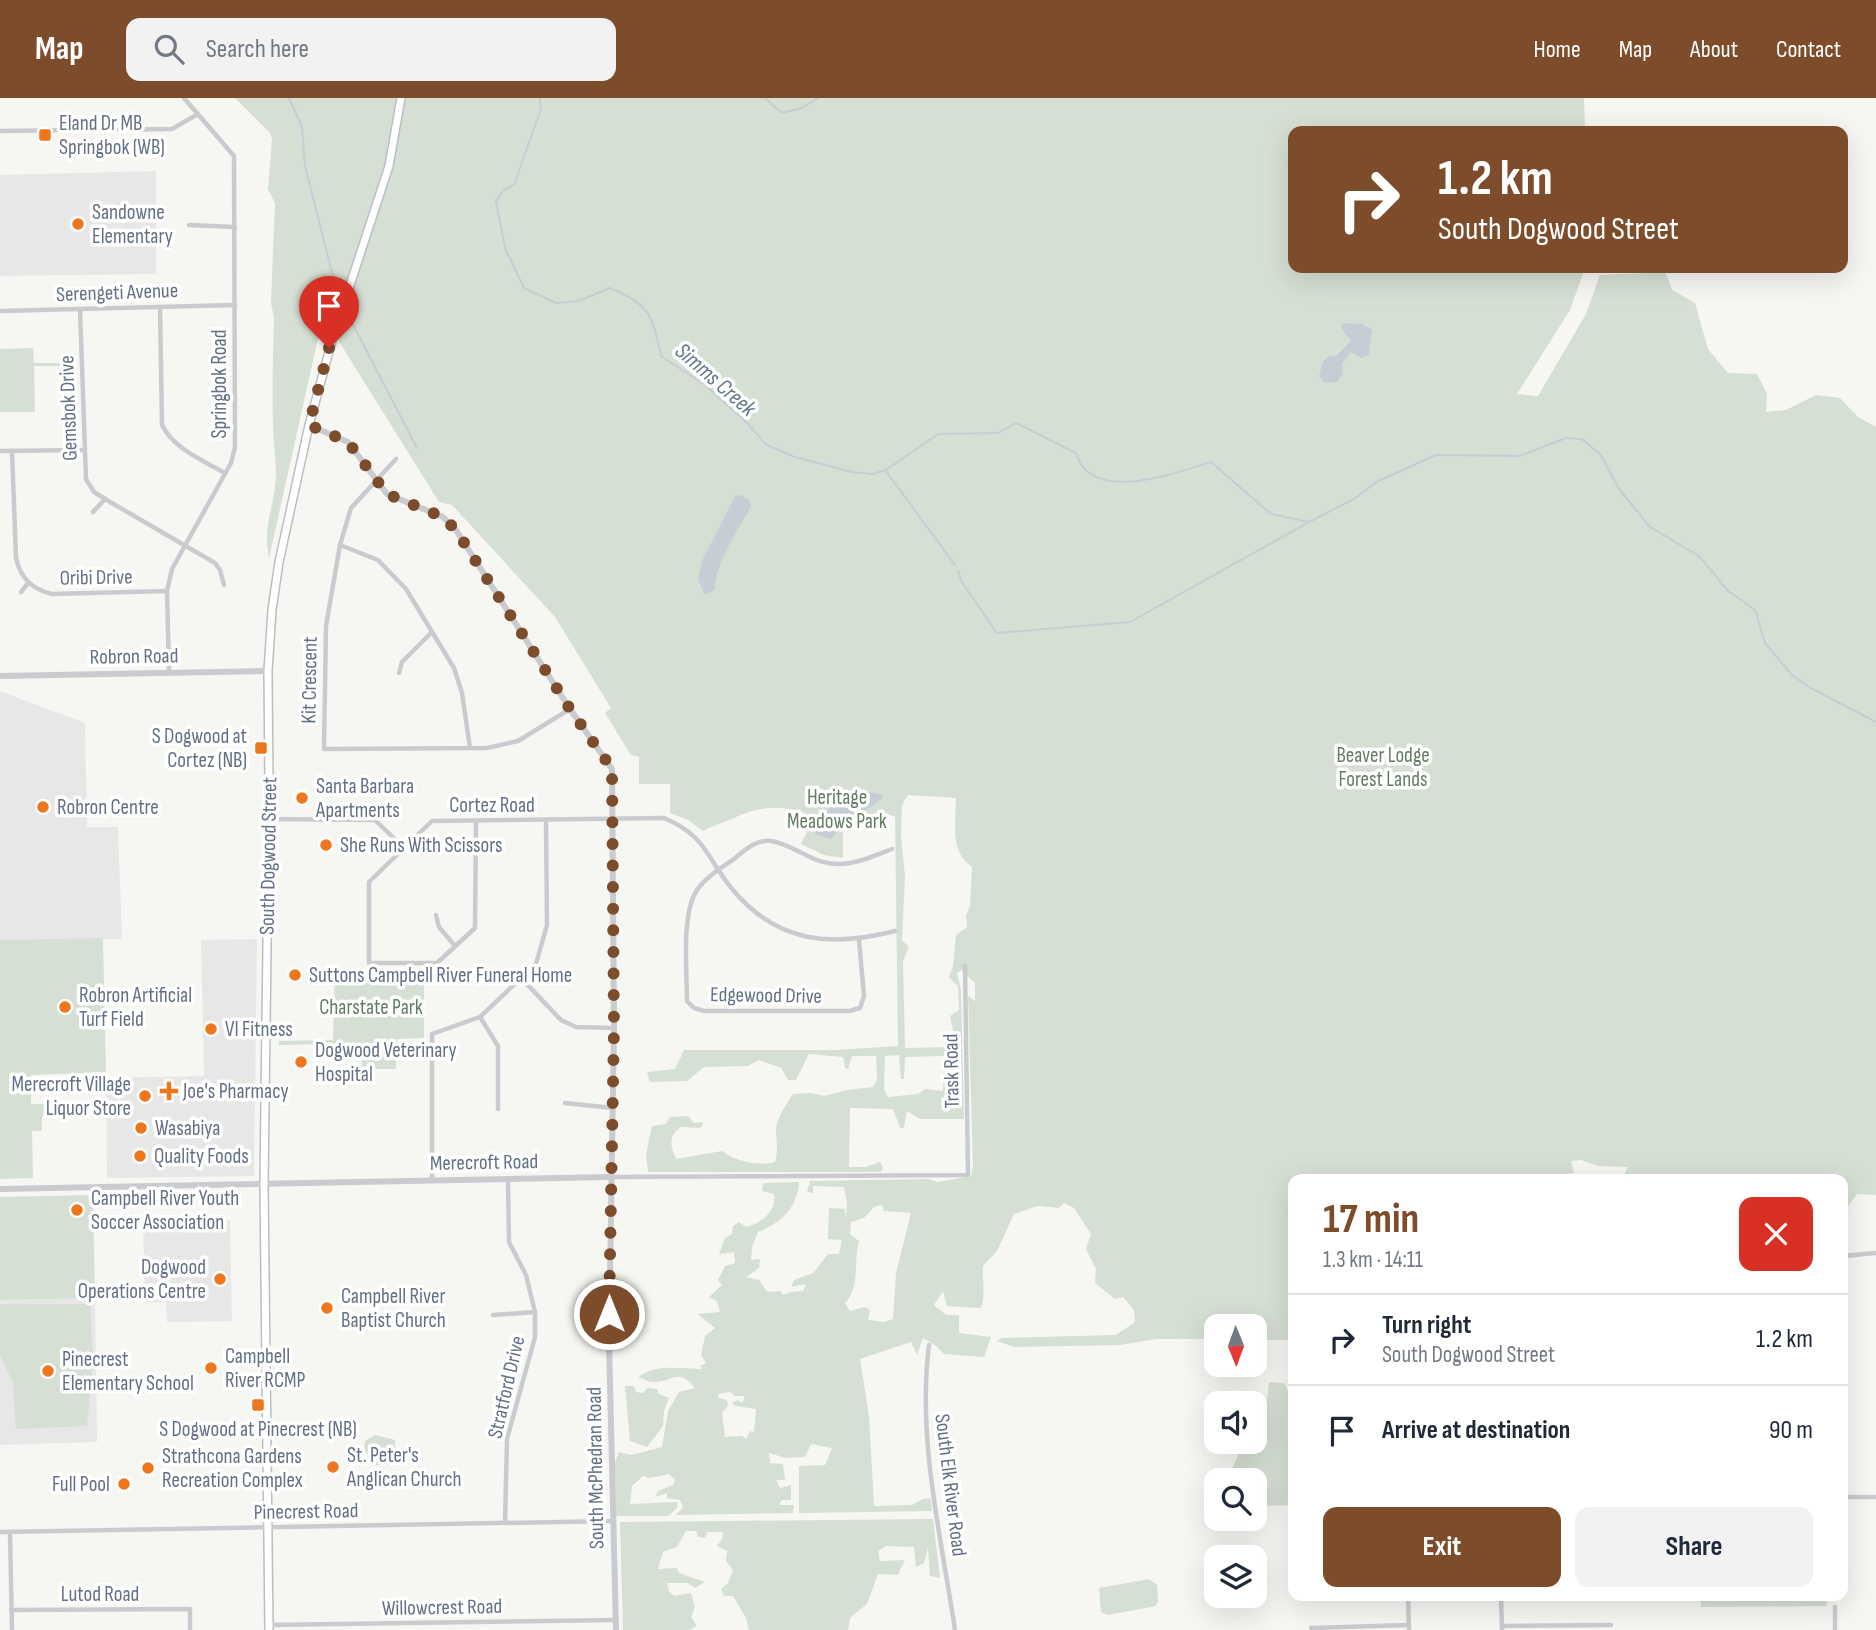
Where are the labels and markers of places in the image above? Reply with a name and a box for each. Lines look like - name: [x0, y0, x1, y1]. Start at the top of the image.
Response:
- place label: Eland Dr MB Springbok (WB): [59, 111, 165, 160]
- marker: Eland Dr MB Springbok (WB): [37, 127, 53, 143]
- place label: Sandowne Elementary: [92, 200, 173, 249]
- marker: Sandowne Elementary: [70, 216, 86, 232]
- pin: [299, 276, 359, 348]
- place label: S Dogwood at Cortez (NB): [152, 724, 247, 773]
- marker: S Dogwood at Cortez (NB): [253, 740, 269, 756]
- place label: Santa Barbara Apartments: [315, 774, 414, 823]
- marker: Santa Barbara Apartments: [294, 790, 310, 806]
- place label: Robron Centre: [57, 795, 159, 820]
- marker: Robron Centre: [35, 799, 51, 815]
- place label: She Runs With Scissors: [340, 833, 503, 858]
- marker: She Runs With Scissors: [318, 837, 334, 853]
- place label: Suttons Campbell River Funeral Home: [309, 963, 572, 988]
- marker: Suttons Campbell River Funeral Home: [287, 967, 303, 983]
- place label: Robron Artificial Turf Field: [79, 983, 192, 1032]
- marker: Robron Artificial Turf Field: [57, 999, 73, 1015]
- place label: VI Fitness: [225, 1017, 293, 1042]
- marker: VI Fitness: [203, 1021, 219, 1037]
- place label: Dogwood Veterinary Hospital: [315, 1038, 457, 1087]
- marker: Dogwood Veterinary Hospital: [293, 1054, 309, 1070]
- place label: Merecroft Village Liquor Store: [12, 1072, 131, 1121]
- place label: Joe's Pharmacy: [182, 1079, 289, 1104]
- marker: Joe's Pharmacy: [161, 1083, 177, 1099]
- marker: Merecroft Village Liquor Store: [137, 1088, 153, 1104]
- place label: Wasabiya: [155, 1116, 220, 1141]
- marker: Wasabiya: [133, 1120, 149, 1136]
- place label: Quality Foods: [154, 1144, 249, 1169]
- marker: Quality Foods: [132, 1148, 148, 1164]
- place label: Campbell River Youth Soccer Association: [91, 1186, 239, 1235]
- marker: Campbell River Youth Soccer Association: [69, 1202, 85, 1218]
- place label: Dogwood Operations Centre: [78, 1255, 206, 1304]
- marker: Dogwood Operations Centre: [212, 1271, 228, 1287]
- place label: Campbell River Baptist Church: [341, 1284, 446, 1333]
- marker: Campbell River Baptist Church: [319, 1300, 335, 1316]
- place label: Campbell River RCMP: [225, 1344, 306, 1393]
- place label: Pinecrest Elementary School: [62, 1347, 194, 1396]
- marker: Campbell River RCMP: [203, 1360, 219, 1376]
- marker: Pinecrest Elementary School: [40, 1363, 56, 1379]
- marker: S Dogwood at Pinecrest (NB): [250, 1397, 266, 1413]
- place label: S Dogwood at Pinecrest (NB): [159, 1417, 357, 1442]
- place label: St. Peter's Anglican Church: [346, 1443, 462, 1492]
- place label: Strathcona Gardens Recreation Complex: [162, 1444, 303, 1493]
- marker: St. Peter's Anglican Church: [325, 1459, 341, 1475]
- marker: Strathcona Gardens Recreation Complex: [140, 1460, 156, 1476]
- place label: Full Pool: [52, 1472, 110, 1497]
- marker: Full Pool: [116, 1476, 132, 1492]

